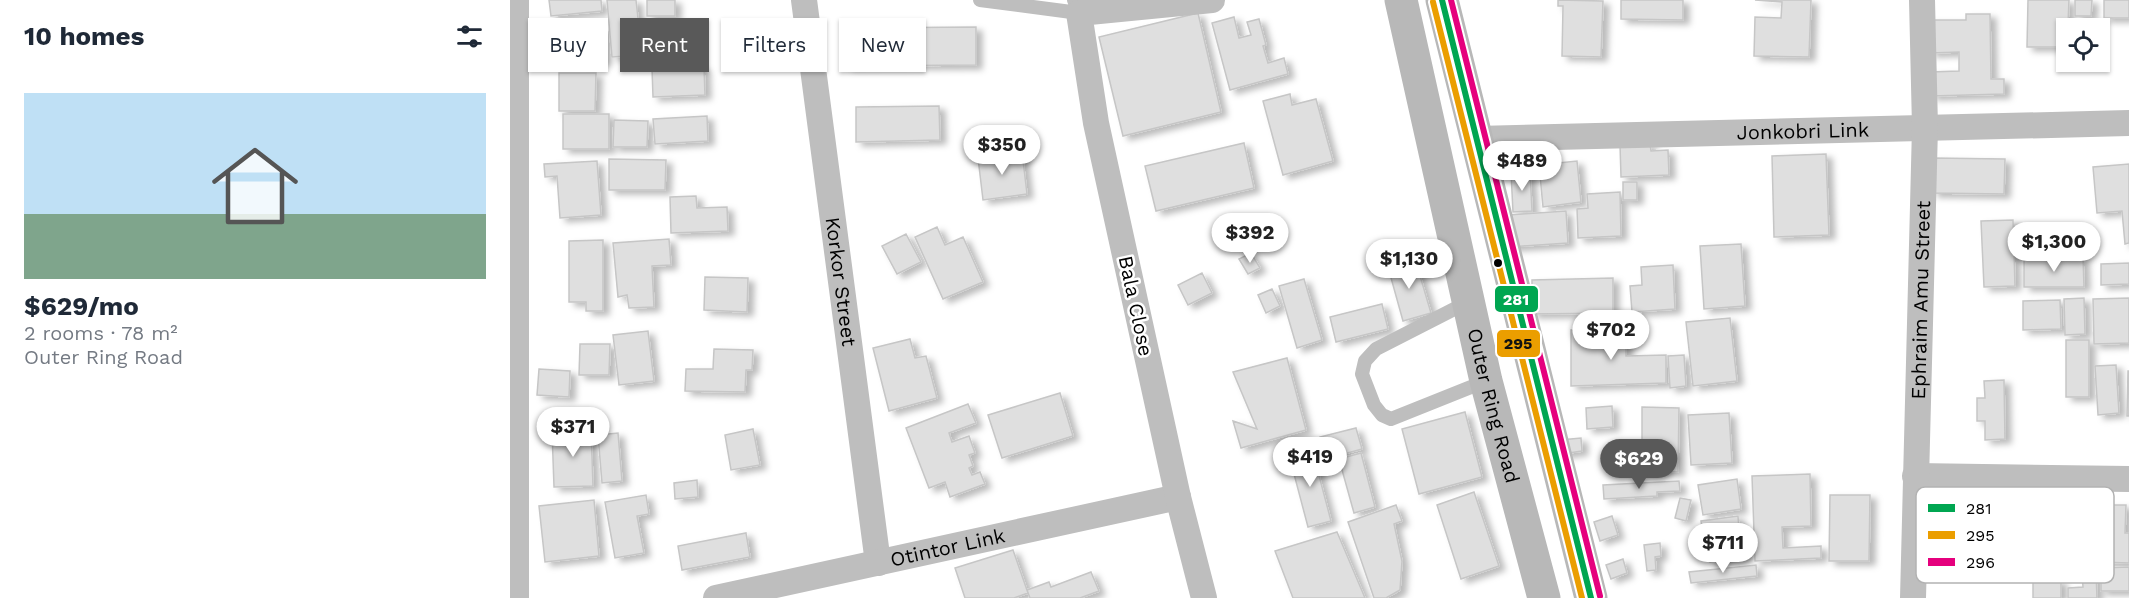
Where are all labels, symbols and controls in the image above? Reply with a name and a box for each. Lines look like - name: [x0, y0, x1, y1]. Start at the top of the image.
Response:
- chip: Buy: [528, 18, 608, 72]
- chip: Rent: [620, 18, 709, 72]
- chip: Filters: [721, 18, 827, 72]
- chip: New: [839, 18, 926, 72]
- map controls: [2056, 18, 2110, 72]
- button: locate: [2056, 18, 2110, 72]
- icon: filters: [453, 20, 486, 53]
- text: 10 homes: [24, 21, 144, 51]
- street label: Jonkobri Link: [1736, 117, 1869, 145]
- pin: $350: [966, 125, 1038, 176]
- icon: home: [201, 132, 309, 240]
- text: $350: [977, 132, 1027, 156]
- pin: $489: [1486, 141, 1558, 192]
- text: $489: [1497, 148, 1547, 172]
- street label: Ephraim Amu Street: [1906, 200, 1935, 400]
- pin: $392: [1214, 213, 1286, 264]
- street label: Korkor Street: [821, 215, 861, 348]
- text: $392: [1226, 220, 1274, 244]
- pin: $1,300: [2005, 222, 2103, 273]
- text: $1,300: [2022, 229, 2086, 253]
- pin: $1,130: [1360, 239, 1458, 290]
- text: $1,130: [1380, 246, 1438, 270]
- street label: Bala Close: [1114, 254, 1158, 358]
- unlabelled marker: [1492, 257, 1504, 269]
- line badge: 281: [1494, 285, 1539, 313]
- text: 281: [1503, 290, 1529, 309]
- text: $629/mo: [24, 291, 139, 321]
- pin: $702: [1575, 310, 1647, 361]
- text: $702: [1586, 317, 1636, 341]
- text: 2 rooms · 78 m²: [24, 321, 178, 345]
- street label: Outer Ring Road: [1463, 326, 1525, 486]
- line badge: 295: [1496, 329, 1541, 358]
- text: 295: [1504, 334, 1532, 353]
- text: Outer Ring Road: [24, 345, 183, 369]
- pin: $371: [537, 407, 609, 458]
- text: $371: [551, 414, 595, 438]
- pin: $419: [1274, 437, 1346, 488]
- pin: $629: [1603, 439, 1675, 490]
- text: $419: [1287, 444, 1333, 468]
- text: $629: [1614, 446, 1664, 470]
- legend: [1916, 487, 2114, 583]
- text: 281: [1966, 499, 1991, 518]
- street label: Otintor Link: [888, 523, 1007, 572]
- pin: $711: [1687, 523, 1759, 574]
- text: 295: [1966, 526, 1995, 545]
- text: $711: [1702, 530, 1744, 554]
- text: 296: [1966, 553, 1995, 572]

